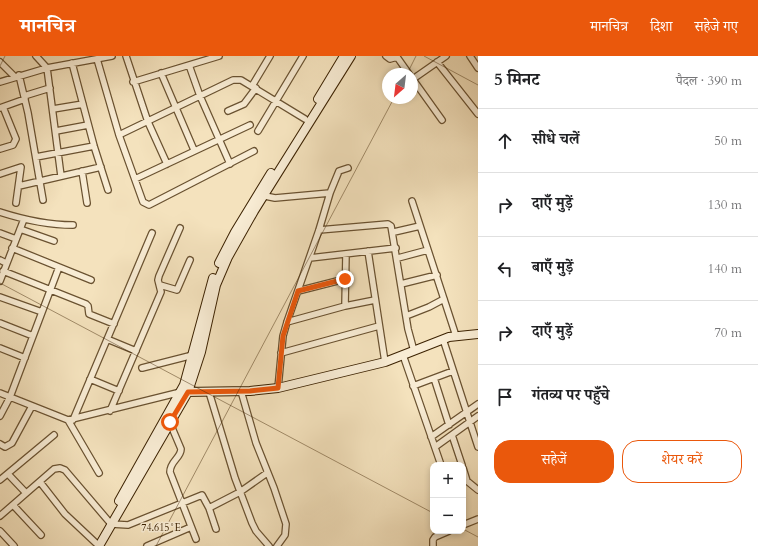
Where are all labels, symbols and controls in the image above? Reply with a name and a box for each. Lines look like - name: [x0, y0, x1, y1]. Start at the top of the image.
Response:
- text: मानचित्र: [20, 13, 75, 39]
- text: मानचित्र: [590, 17, 628, 36]
- text: दिशा: [650, 17, 672, 36]
- text: सहेजे गए: [694, 17, 738, 36]
- north arrow: [382, 68, 418, 104]
- text: 5 मिनट: [494, 68, 540, 91]
- text: पैदल · 390 m: [676, 72, 742, 90]
- text: सीधे चलें: [532, 129, 580, 149]
- icon: ahead: [494, 130, 516, 152]
- text: 50 m: [714, 132, 742, 150]
- text: दाएँ मुड़ें: [532, 193, 573, 213]
- icon: right: [494, 194, 516, 216]
- text: 130 m: [708, 196, 742, 214]
- text: बाएँ मुड़ें: [532, 257, 573, 277]
- icon: left: [494, 258, 516, 280]
- text: 140 m: [708, 260, 742, 278]
- route end: [336, 270, 354, 288]
- text: दाएँ मुड़ें: [532, 321, 573, 341]
- icon: right: [494, 322, 516, 344]
- text: 70 m: [714, 324, 742, 342]
- text: गंतव्य पर पहुँचे: [532, 385, 609, 405]
- icon: arrive: [494, 386, 516, 408]
- route start: [161, 413, 179, 431]
- button: सहेजें: [494, 440, 614, 483]
- button: शेयर करें: [622, 440, 742, 483]
- map controls: [430, 462, 466, 534]
- button: +: [430, 462, 466, 498]
- button: −: [430, 498, 466, 534]
- text: 74.615°E: [141, 521, 181, 535]

